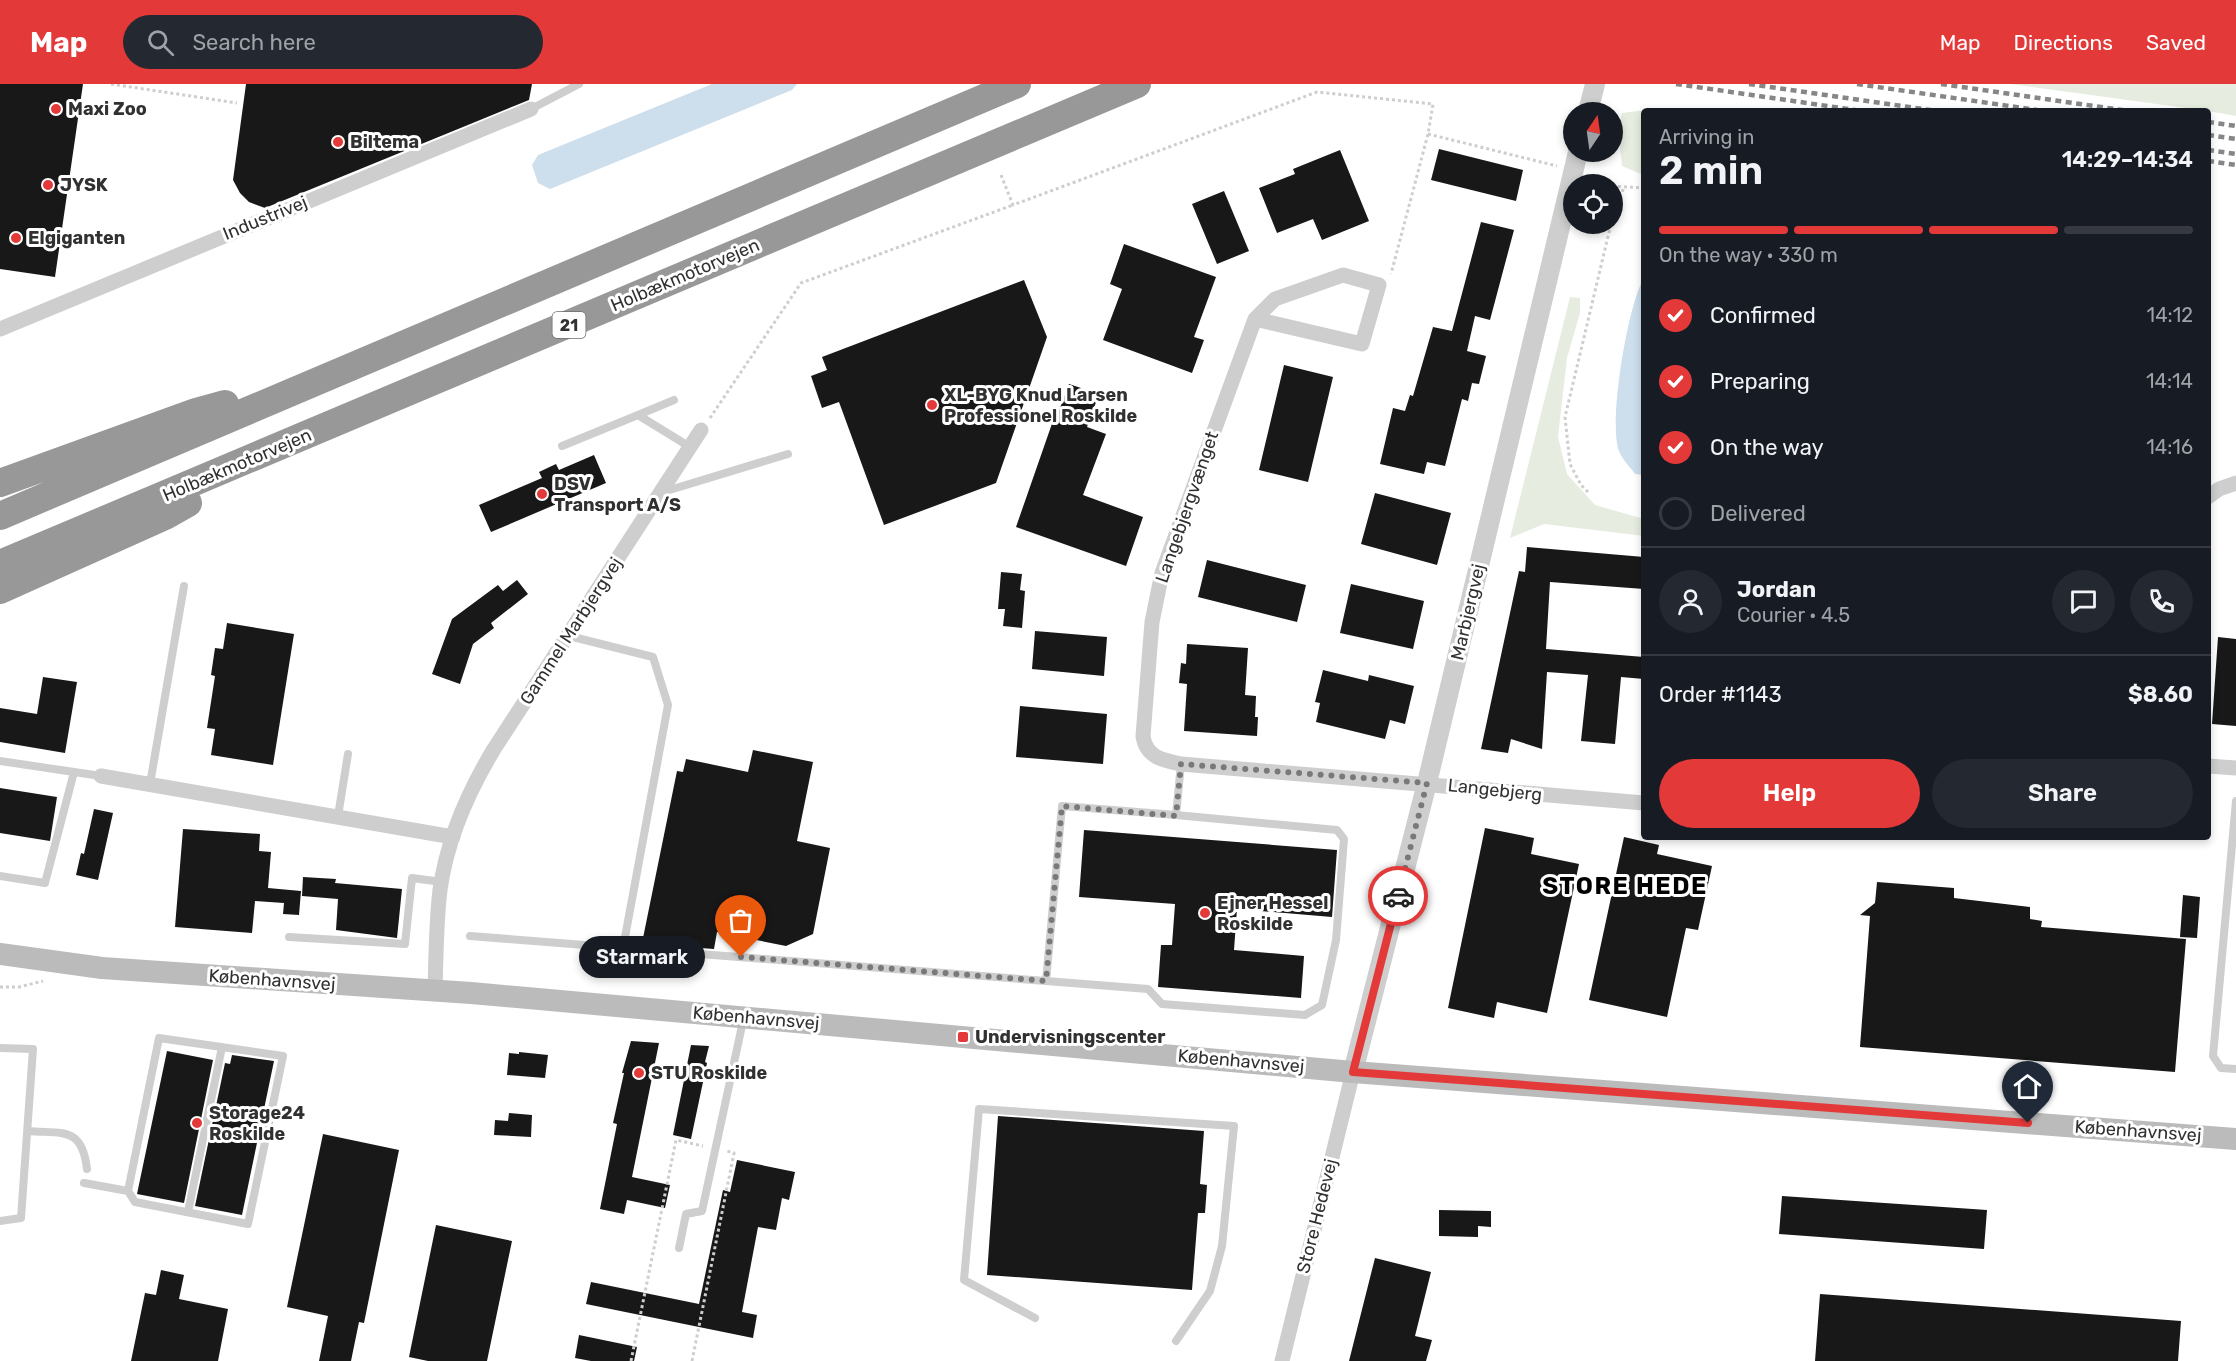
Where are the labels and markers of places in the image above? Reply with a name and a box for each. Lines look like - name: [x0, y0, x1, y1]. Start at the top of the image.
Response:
- place label: Maxi Zoo: [68, 98, 147, 120]
- marker: Maxi Zoo: [49, 102, 63, 116]
- place label: Biltema: [350, 131, 419, 153]
- marker: Biltema: [331, 135, 345, 149]
- place label: JYSK: [60, 174, 108, 196]
- marker: JYSK: [41, 178, 55, 192]
- place label: Elgiganten: [28, 227, 125, 249]
- marker: Elgiganten: [9, 231, 23, 245]
- place label: XL-BYG Knud Larsen Professionel Roskilde: [944, 384, 1137, 427]
- marker: XL-BYG Knud Larsen Professionel Roskilde: [925, 398, 939, 412]
- place label: DSV Transport A/S: [554, 473, 681, 516]
- marker: DSV Transport A/S: [535, 487, 549, 501]
- place label: Ejner Hessel Roskilde: [1217, 892, 1328, 935]
- pin: [715, 895, 766, 957]
- marker: Ejner Hessel Roskilde: [1198, 906, 1212, 920]
- callout: Starmark: [579, 936, 705, 978]
- place label: Undervisningscenter: [975, 1026, 1165, 1048]
- marker: Undervisningscenter: [956, 1030, 970, 1044]
- pin: [2002, 1061, 2053, 1123]
- place label: STU Roskilde: [651, 1062, 767, 1084]
- marker: STU Roskilde: [632, 1066, 646, 1080]
- place label: Storage24 Roskilde: [209, 1102, 305, 1145]
- marker: Storage24 Roskilde: [190, 1116, 204, 1130]

